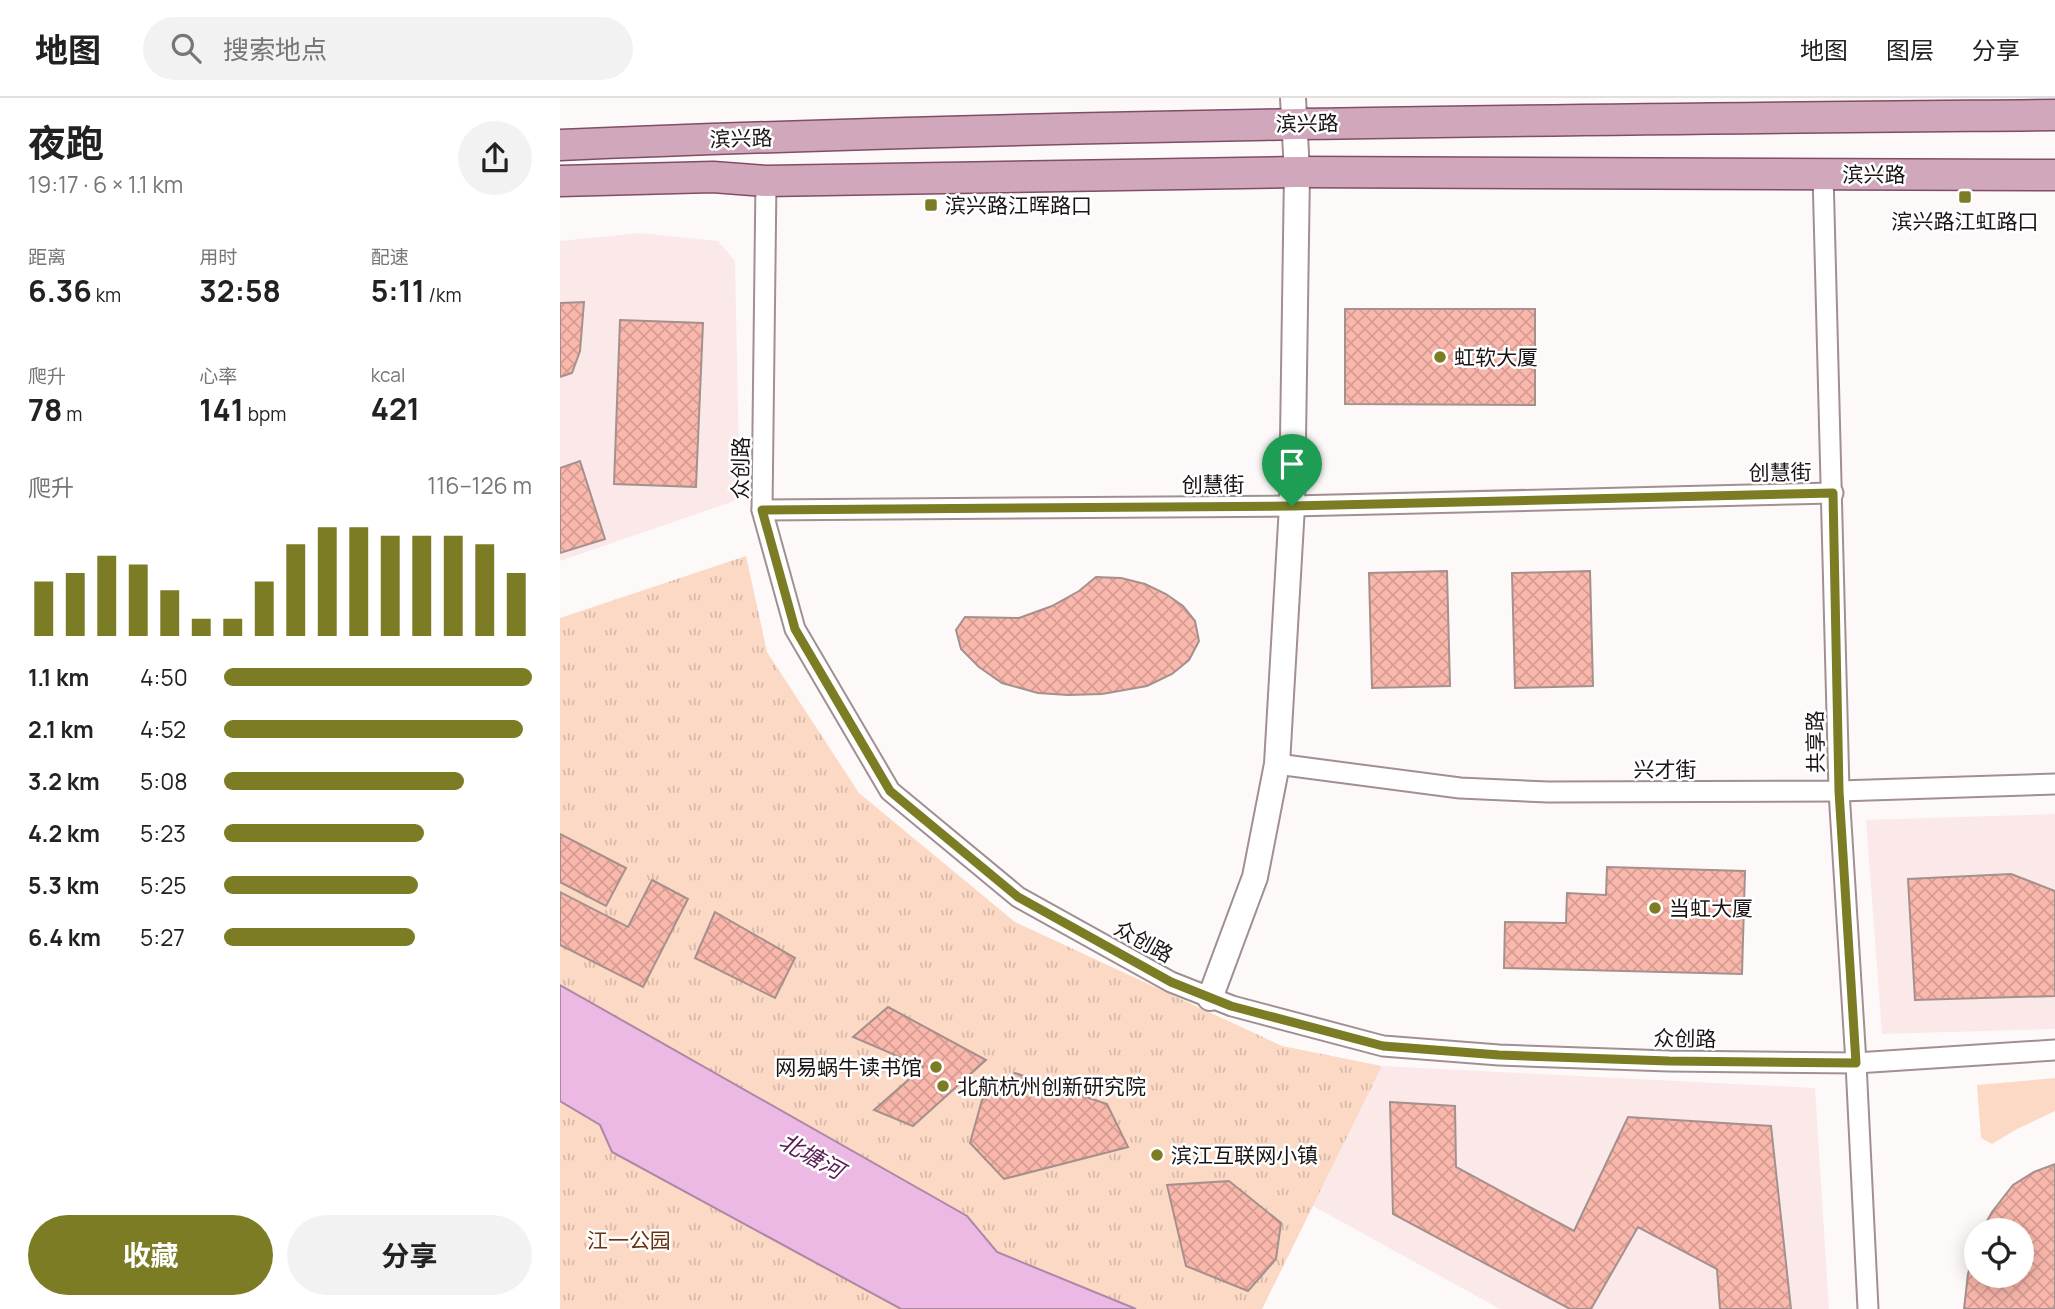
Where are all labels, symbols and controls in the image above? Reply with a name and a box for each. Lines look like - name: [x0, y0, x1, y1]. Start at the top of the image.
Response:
- search box: [143, 17, 633, 80]
- text: 地图: [35, 27, 101, 72]
- icon: search: [167, 29, 205, 67]
- text: 搜索地点: [223, 31, 327, 67]
- text: 地图: [1800, 33, 1848, 66]
- text: 图层: [1886, 33, 1934, 66]
- text: 分享: [1972, 33, 2020, 66]
- street label: 滨兴路: [1275, 108, 1339, 138]
- text: 夜跑: [28, 116, 104, 168]
- button: share: [458, 121, 532, 195]
- street label: 滨兴路: [709, 123, 773, 153]
- street label: 滨兴路: [1843, 160, 1906, 188]
- text: 19:17 · 6 × 1.1 km: [28, 168, 183, 200]
- marker: 滨兴路江虹路口: [1957, 189, 1973, 205]
- place label: 滨兴路江晖路口: [945, 191, 1092, 219]
- marker: 滨兴路江晖路口: [923, 197, 939, 213]
- place label: 滨兴路江虹路口: [1892, 207, 2039, 235]
- text: 距离: [28, 244, 66, 270]
- text: 用时: [199, 244, 237, 270]
- text: 配速: [371, 244, 409, 270]
- text: 6.36: [28, 270, 92, 311]
- text: 32:58: [199, 270, 281, 311]
- text: 5:11: [371, 270, 425, 311]
- text: km: [92, 282, 121, 308]
- text: /km: [425, 282, 462, 308]
- place label: 虹软大厦: [1454, 343, 1538, 371]
- marker: 虹软大厦: [1432, 349, 1448, 365]
- text: kcal: [371, 362, 405, 388]
- text: 爬升: [28, 363, 66, 389]
- text: 心率: [199, 363, 237, 389]
- text: 421: [371, 388, 420, 429]
- text: 78: [28, 389, 62, 430]
- text: 141: [199, 389, 244, 430]
- text: m: [62, 401, 82, 427]
- text: bpm: [244, 401, 286, 427]
- pin: [1262, 434, 1322, 506]
- street label: 众创路: [725, 436, 755, 500]
- icon: arrive: [1273, 445, 1311, 483]
- street label: 创慧街: [1748, 457, 1812, 487]
- text: 116–126 m: [427, 469, 532, 501]
- street label: 创慧街: [1182, 470, 1245, 498]
- text: 爬升: [28, 471, 74, 503]
- text: 1.1 km: [28, 661, 89, 693]
- text: 4:50: [140, 661, 188, 693]
- street label: 共享路: [1800, 710, 1830, 774]
- text: 2.1 km: [28, 713, 94, 745]
- text: 4:52: [140, 713, 186, 745]
- street label: 兴才街: [1634, 755, 1697, 783]
- text: 3.2 km: [28, 765, 100, 797]
- text: 5:08: [140, 765, 188, 797]
- text: 4.2 km: [28, 817, 100, 849]
- text: 5:23: [140, 817, 186, 849]
- text: 5.3 km: [28, 869, 99, 901]
- text: 5:25: [140, 869, 187, 901]
- place label: 当虹大厦: [1669, 894, 1753, 922]
- marker: 当虹大厦: [1647, 900, 1663, 916]
- street label: 众创路: [1110, 913, 1178, 969]
- text: 6.4 km: [28, 921, 101, 953]
- text: 5:27: [140, 921, 185, 953]
- street label: 众创路: [1653, 1023, 1717, 1053]
- place label: 网易蜗牛读书馆: [775, 1053, 922, 1081]
- marker: 网易蜗牛读书馆: [928, 1059, 944, 1075]
- place label: 北航杭州创新研究院: [957, 1072, 1146, 1100]
- marker: 北航杭州创新研究院: [935, 1078, 951, 1094]
- water label: 北塘河: [774, 1124, 853, 1188]
- place label: 滨江互联网小镇: [1171, 1141, 1318, 1169]
- marker: 滨江互联网小镇: [1149, 1147, 1165, 1163]
- button: 收藏: [28, 1215, 273, 1295]
- button: 分享: [287, 1215, 532, 1295]
- map controls: [1964, 1218, 2034, 1288]
- button: locate: [1964, 1218, 2034, 1288]
- park label: 江一公园: [587, 1226, 671, 1254]

